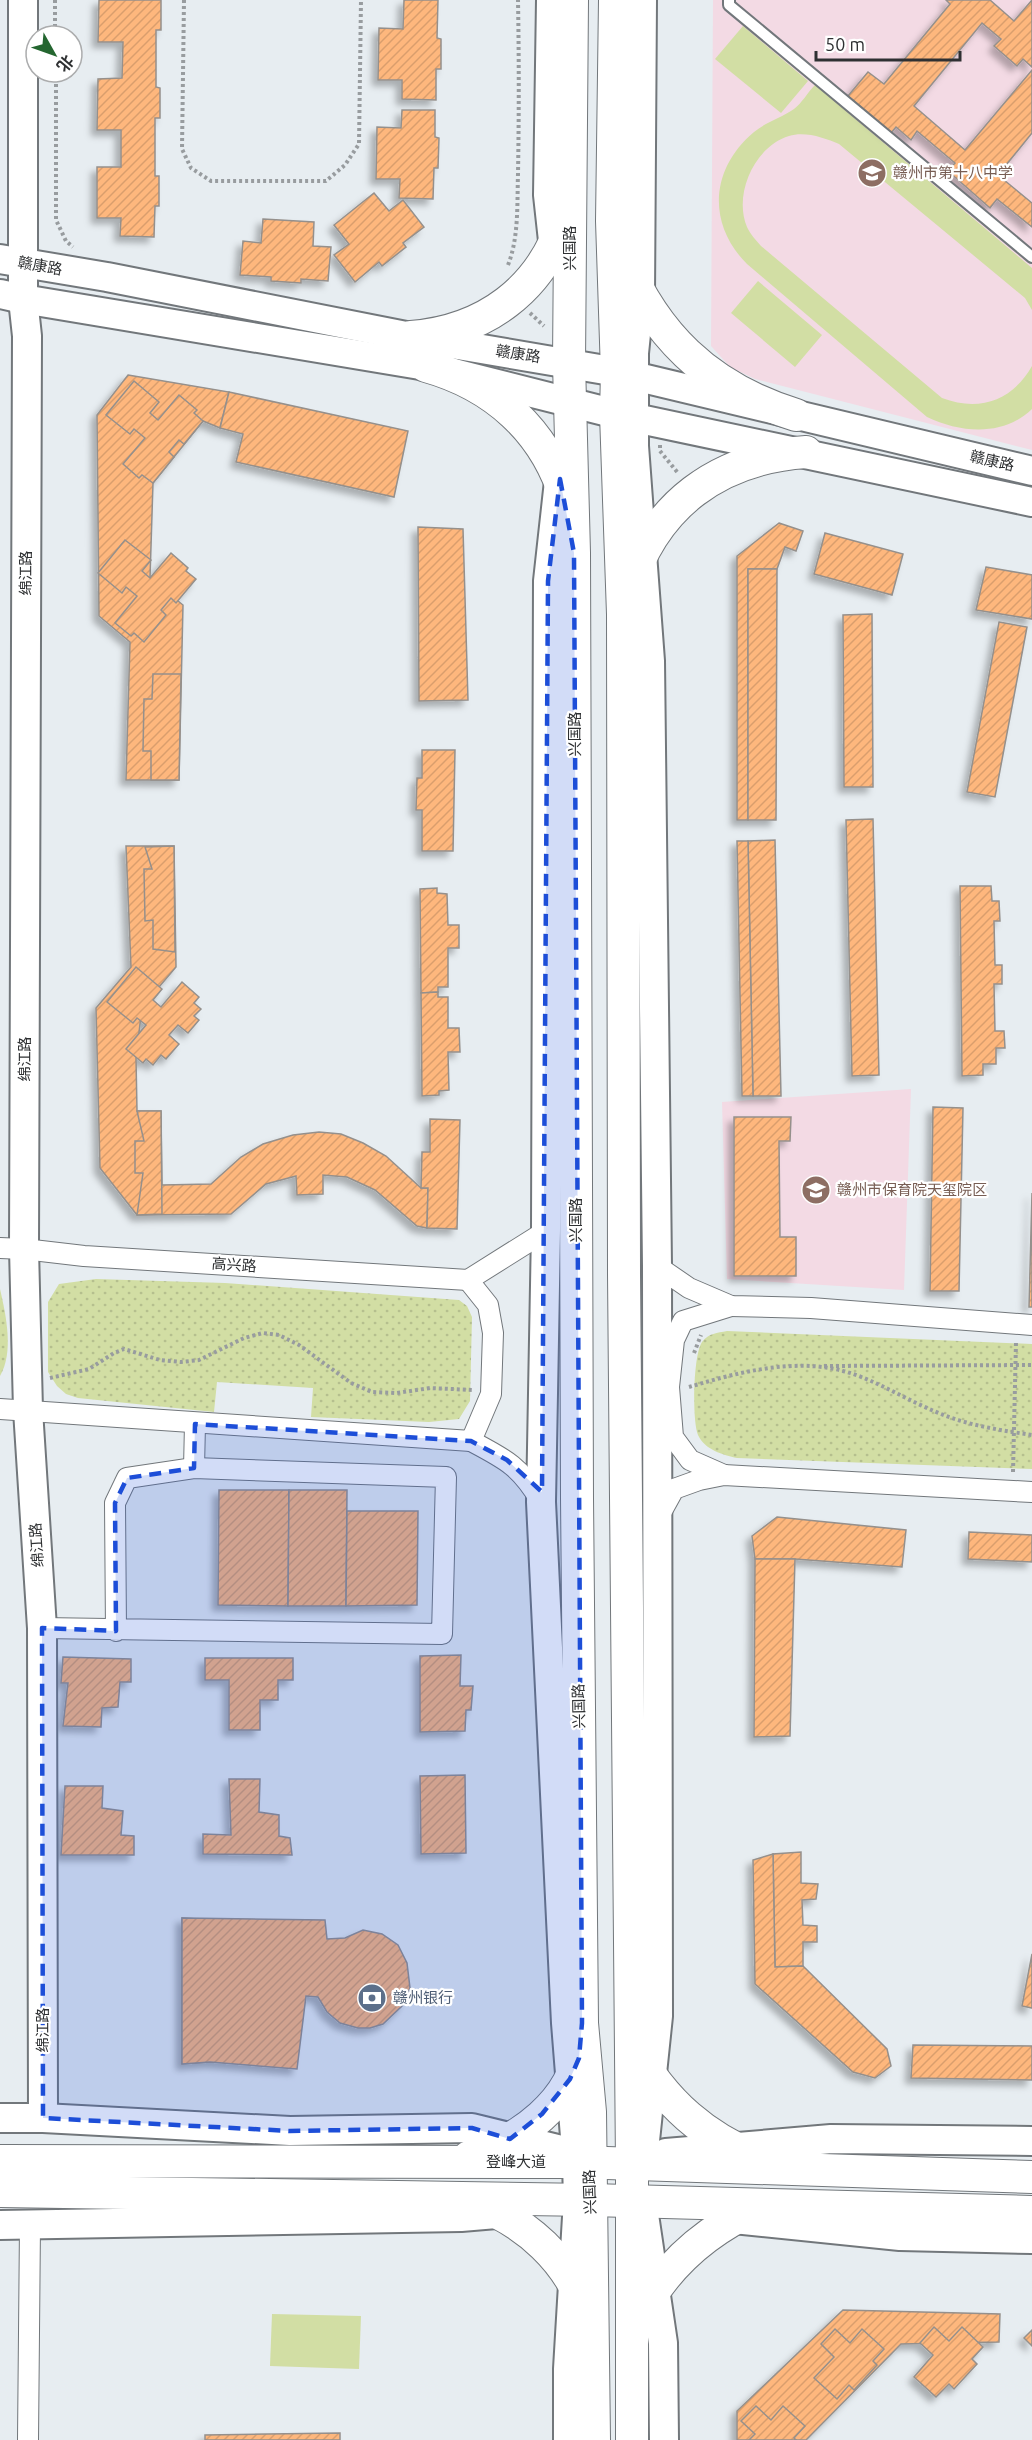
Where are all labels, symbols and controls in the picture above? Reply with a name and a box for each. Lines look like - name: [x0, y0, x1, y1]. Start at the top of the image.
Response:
- north arrow: [24, 24, 84, 84]
- scale bar: [816, 24, 960, 62]
- text: 50 m: [825, 34, 865, 54]
- text: 北: [53, 52, 78, 76]
- school or university icon: 赣州市第十八中学: [856, 157, 888, 189]
- place label: 赣州市第十八中学: [893, 164, 1013, 181]
- street label: 兴国路: [561, 225, 578, 271]
- street label: 赣康路: [16, 253, 64, 278]
- street label: 赣康路: [495, 342, 542, 365]
- street label: 赣康路: [968, 447, 1016, 474]
- street label: 绵江路: [17, 550, 34, 596]
- street label: 兴国路: [566, 711, 583, 757]
- street label: 绵江路: [16, 1036, 33, 1082]
- school or university icon: 赣州市保育院天玺院区: [800, 1174, 832, 1206]
- place label: 赣州市保育院天玺院区: [837, 1181, 987, 1198]
- street label: 兴国路: [567, 1197, 584, 1243]
- street label: 高兴路: [211, 1254, 257, 1275]
- street label: 绵江路: [26, 1522, 47, 1568]
- street label: 兴国路: [570, 1683, 587, 1729]
- bank icon: 赣州银行: [356, 1982, 388, 2014]
- place label: 赣州银行: [393, 1989, 453, 2006]
- street label: 绵江路: [34, 2007, 51, 2053]
- street label: 登峰大道: [486, 2153, 546, 2170]
- street label: 兴国路: [580, 2169, 599, 2215]

